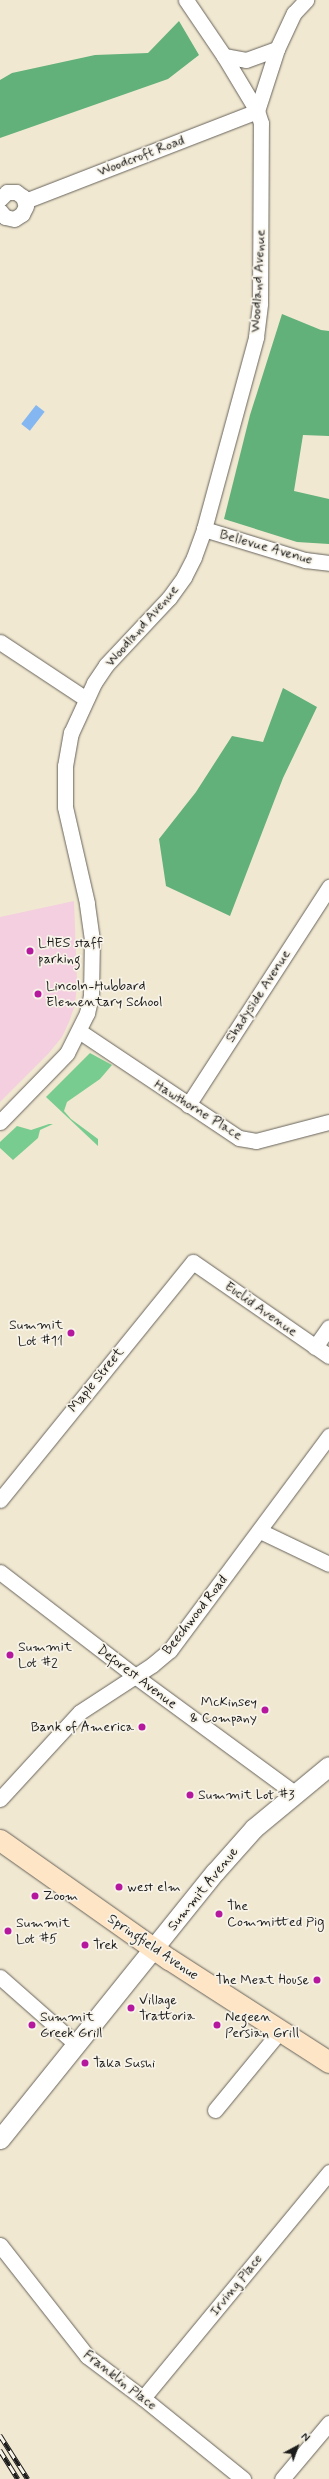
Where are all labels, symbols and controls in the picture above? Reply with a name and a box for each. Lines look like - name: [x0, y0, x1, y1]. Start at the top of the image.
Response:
- street label: Woodcroft Road: [96, 132, 186, 180]
- street label: Woodland Avenue: [247, 229, 269, 333]
- street label: Bellevue Avenue: [217, 526, 315, 568]
- street label: Woodland Avenue: [102, 581, 182, 671]
- place label: LHES staff parking: [38, 935, 103, 968]
- marker: LHES staff parking: [25, 946, 35, 956]
- street label: Shadyside Avenue: [222, 946, 294, 1046]
- place label: Lincoln-Hubbard Elementary School: [46, 978, 162, 1010]
- marker: Lincoln-Hubbard Elementary School: [33, 989, 43, 999]
- street label: Hawthorne Place: [152, 1077, 244, 1143]
- street label: Euclid Avenue: [223, 1279, 299, 1339]
- place label: Summit Lot #11: [9, 1317, 63, 1350]
- marker: Summit Lot #11: [66, 1328, 76, 1338]
- street label: Maple Street: [65, 1344, 127, 1416]
- street label: Beechwood Road: [159, 1572, 231, 1658]
- place label: Summit Lot #2: [18, 1639, 72, 1672]
- street label: Deforest Avenue: [94, 1641, 180, 1713]
- marker: Summit Lot #2: [5, 1650, 15, 1660]
- place label: McKinsey & Company: [190, 1694, 257, 1726]
- marker: McKinsey & Company: [260, 1705, 270, 1715]
- place label: Bank of America: [35, 1719, 134, 1735]
- marker: Bank of America: [137, 1722, 147, 1732]
- place label: Summit Lot #3: [198, 1787, 295, 1803]
- marker: Summit Lot #3: [185, 1790, 195, 1800]
- street label: Summit Avenue: [165, 1844, 241, 1934]
- place label: west elm: [127, 1879, 181, 1895]
- marker: west elm: [114, 1882, 124, 1892]
- place label: Zoom: [43, 1888, 78, 1904]
- marker: Zoom: [30, 1891, 40, 1901]
- place label: The Committed Pig: [227, 1898, 324, 1930]
- marker: The Committed Pig: [214, 1909, 224, 1919]
- street label: Springfield Avenue: [103, 1910, 203, 1984]
- place label: Summit Lot #5: [16, 1915, 70, 1948]
- marker: Summit Lot #5: [3, 1926, 13, 1936]
- place label: Trek: [93, 1937, 118, 1953]
- marker: Trek: [80, 1940, 90, 1950]
- place label: The Meat House: [216, 1972, 309, 1988]
- marker: The Meat House: [312, 1975, 322, 1985]
- place label: Village Trattoria: [139, 1992, 195, 2024]
- marker: Village Trattoria: [126, 2003, 136, 2013]
- place label: Summit Greek Grill: [40, 2009, 103, 2042]
- place label: Negeen Persian Grill: [225, 2009, 297, 2042]
- marker: Summit Greek Grill: [27, 2020, 37, 2030]
- marker: Negeen Persian Grill: [212, 2020, 222, 2030]
- place label: Taka Sushi: [93, 2055, 154, 2071]
- marker: Taka Sushi: [80, 2058, 90, 2068]
- street label: Irving Place: [206, 2251, 266, 2319]
- street label: Franklin Place: [80, 2346, 160, 2414]
- north arrow: [277, 2427, 317, 2467]
- text: N: [298, 2430, 312, 2446]

